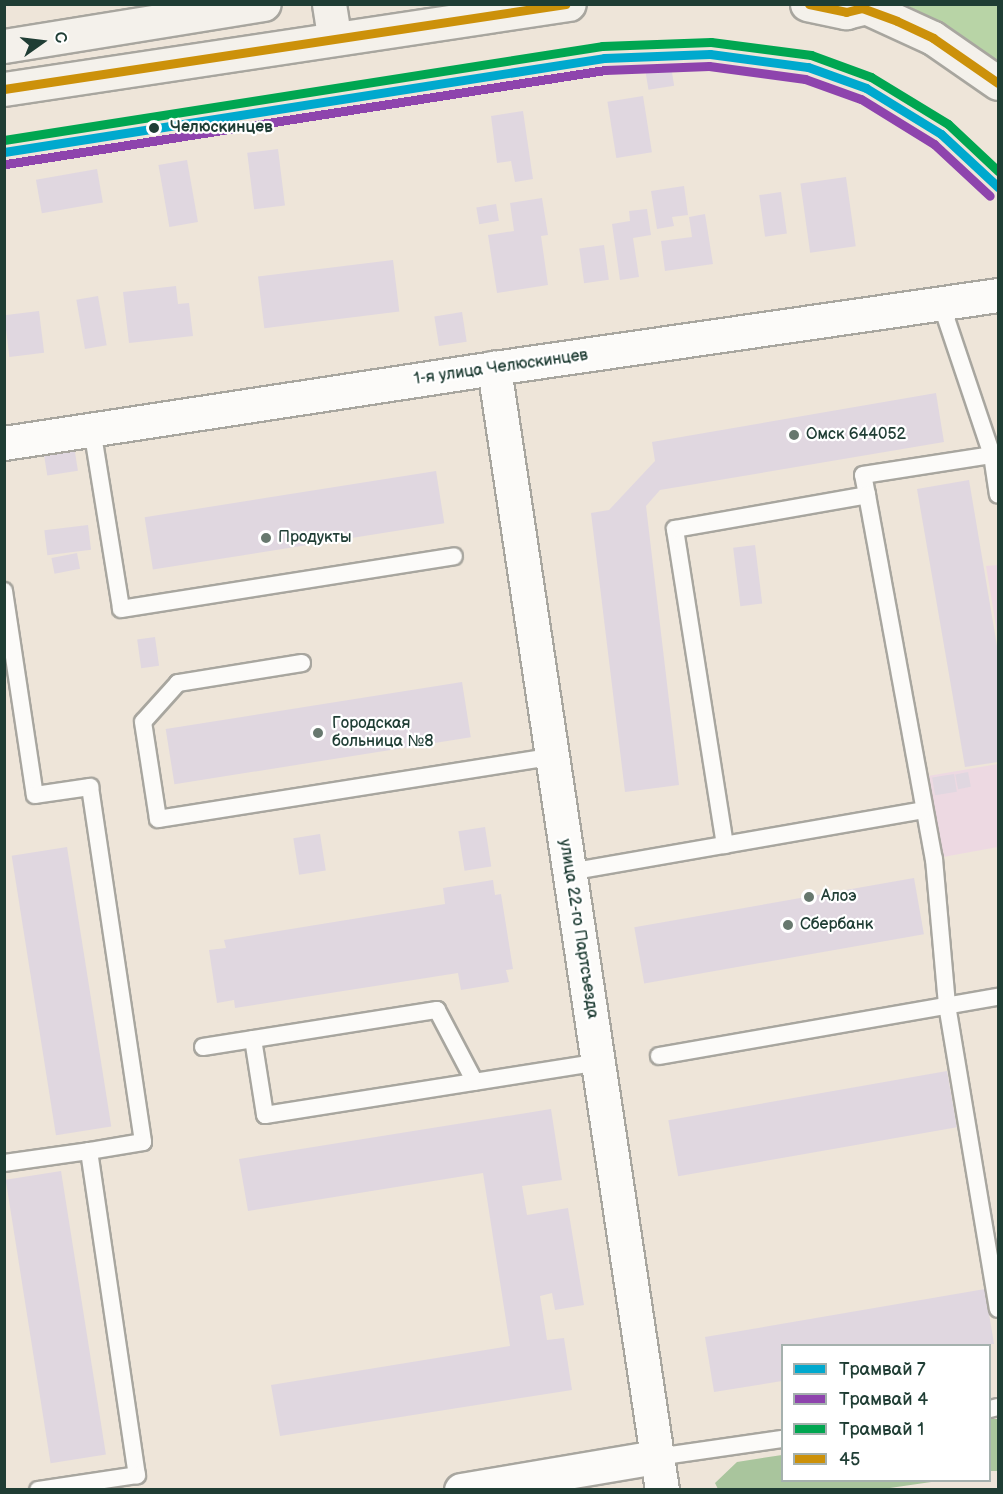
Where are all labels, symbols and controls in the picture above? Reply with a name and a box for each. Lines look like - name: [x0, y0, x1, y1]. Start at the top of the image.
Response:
- north arrow: [12, 12, 72, 72]
- text: С: [49, 30, 71, 45]
- marker: Челюскинцев: [143, 117, 165, 139]
- place label: Челюскинцев: [170, 118, 273, 138]
- street label: 1-я улица Челюскинцев: [413, 346, 589, 390]
- place label: Омск 644052: [806, 425, 906, 445]
- marker: Омск 644052: [787, 428, 801, 442]
- place label: Продукты: [278, 528, 351, 548]
- marker: Продукты: [259, 531, 273, 545]
- place label: Городская больница №8: [332, 714, 434, 752]
- marker: Городская больница №8: [309, 724, 327, 742]
- street label: улица 22-го Партсъезда: [554, 838, 602, 1020]
- place label: Алоэ: [821, 887, 856, 907]
- marker: Алоэ: [802, 890, 816, 904]
- place label: Сбербанк: [800, 915, 873, 935]
- marker: Сбербанк: [781, 918, 795, 932]
- legend: [781, 1344, 991, 1482]
- text: Трамвай 7: [839, 1359, 926, 1380]
- text: Трамвай 4: [839, 1389, 928, 1410]
- text: Трамвай 1: [839, 1419, 924, 1440]
- text: 45: [839, 1449, 860, 1470]

